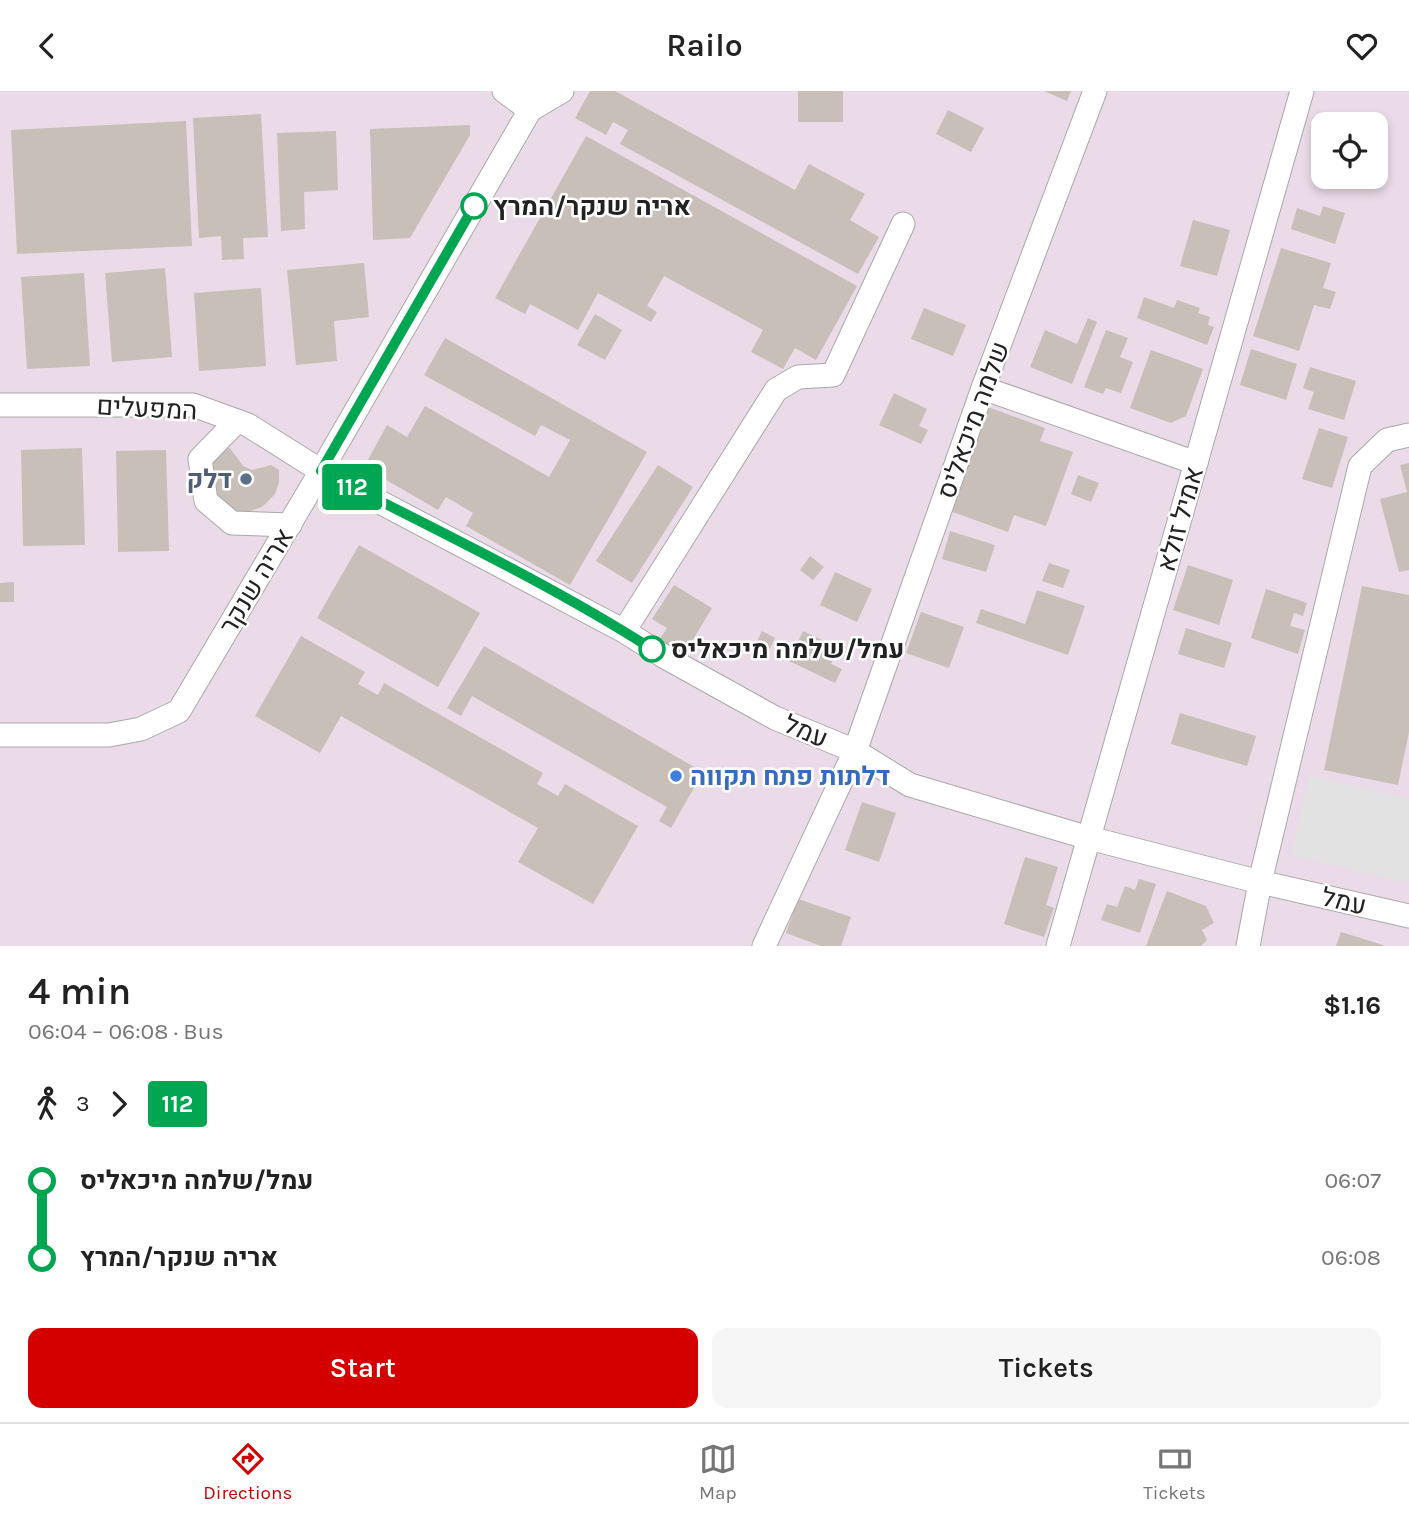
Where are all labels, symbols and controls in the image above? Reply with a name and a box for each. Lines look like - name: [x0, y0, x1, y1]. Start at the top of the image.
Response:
- icon: back: [28, 27, 66, 65]
- text: Railo: [666, 27, 743, 64]
- icon: heart: [1343, 27, 1381, 65]
- map controls: [1311, 112, 1388, 189]
- button: locate: [1311, 112, 1388, 189]
- place label: אריה שנקר/המרץ: [493, 191, 691, 222]
- marker: אריה שנקר/המרץ: [461, 193, 487, 219]
- street label: שלמה מיכאליס: [931, 337, 1016, 503]
- street label: המפעלים: [96, 390, 198, 427]
- street label: אמיל זולא: [1151, 463, 1210, 575]
- place label: דלק: [186, 464, 232, 495]
- line badge: 112: [312, 464, 392, 510]
- marker: דלק: [238, 471, 254, 487]
- text: 112: [336, 473, 368, 501]
- street label: אריה שנקר: [213, 523, 300, 640]
- place label: עמל/שלמה מיכאליס: [671, 634, 905, 665]
- marker: עמל/שלמה מיכאליס: [639, 636, 665, 662]
- street label: עמל: [779, 708, 833, 754]
- place label: דלתות פתח תקווה: [690, 761, 890, 792]
- marker: דלתות פתח תקווה: [668, 768, 684, 784]
- street label: עמל: [1319, 881, 1369, 922]
- text: 4 min: [28, 969, 131, 1014]
- text: $1.16: [1323, 990, 1381, 1021]
- text: 06:04 – 06:08 · Bus: [28, 1018, 224, 1045]
- icon: walk: [28, 1085, 66, 1123]
- icon: forward: [100, 1085, 138, 1123]
- text: 3: [76, 1090, 90, 1117]
- text: 112: [162, 1090, 193, 1118]
- text: עמל/שלמה מיכאליס: [80, 1165, 314, 1196]
- text: 06:07: [1324, 1167, 1381, 1194]
- text: אריה שנקר/המרץ: [80, 1242, 278, 1273]
- text: 06:08: [1321, 1244, 1381, 1271]
- button: Start: [28, 1328, 698, 1408]
- button: Tickets: [712, 1328, 1381, 1408]
- tab: Directions: [203, 1440, 292, 1504]
- tab: Map: [699, 1440, 737, 1504]
- tab: Tickets: [1143, 1440, 1206, 1504]

